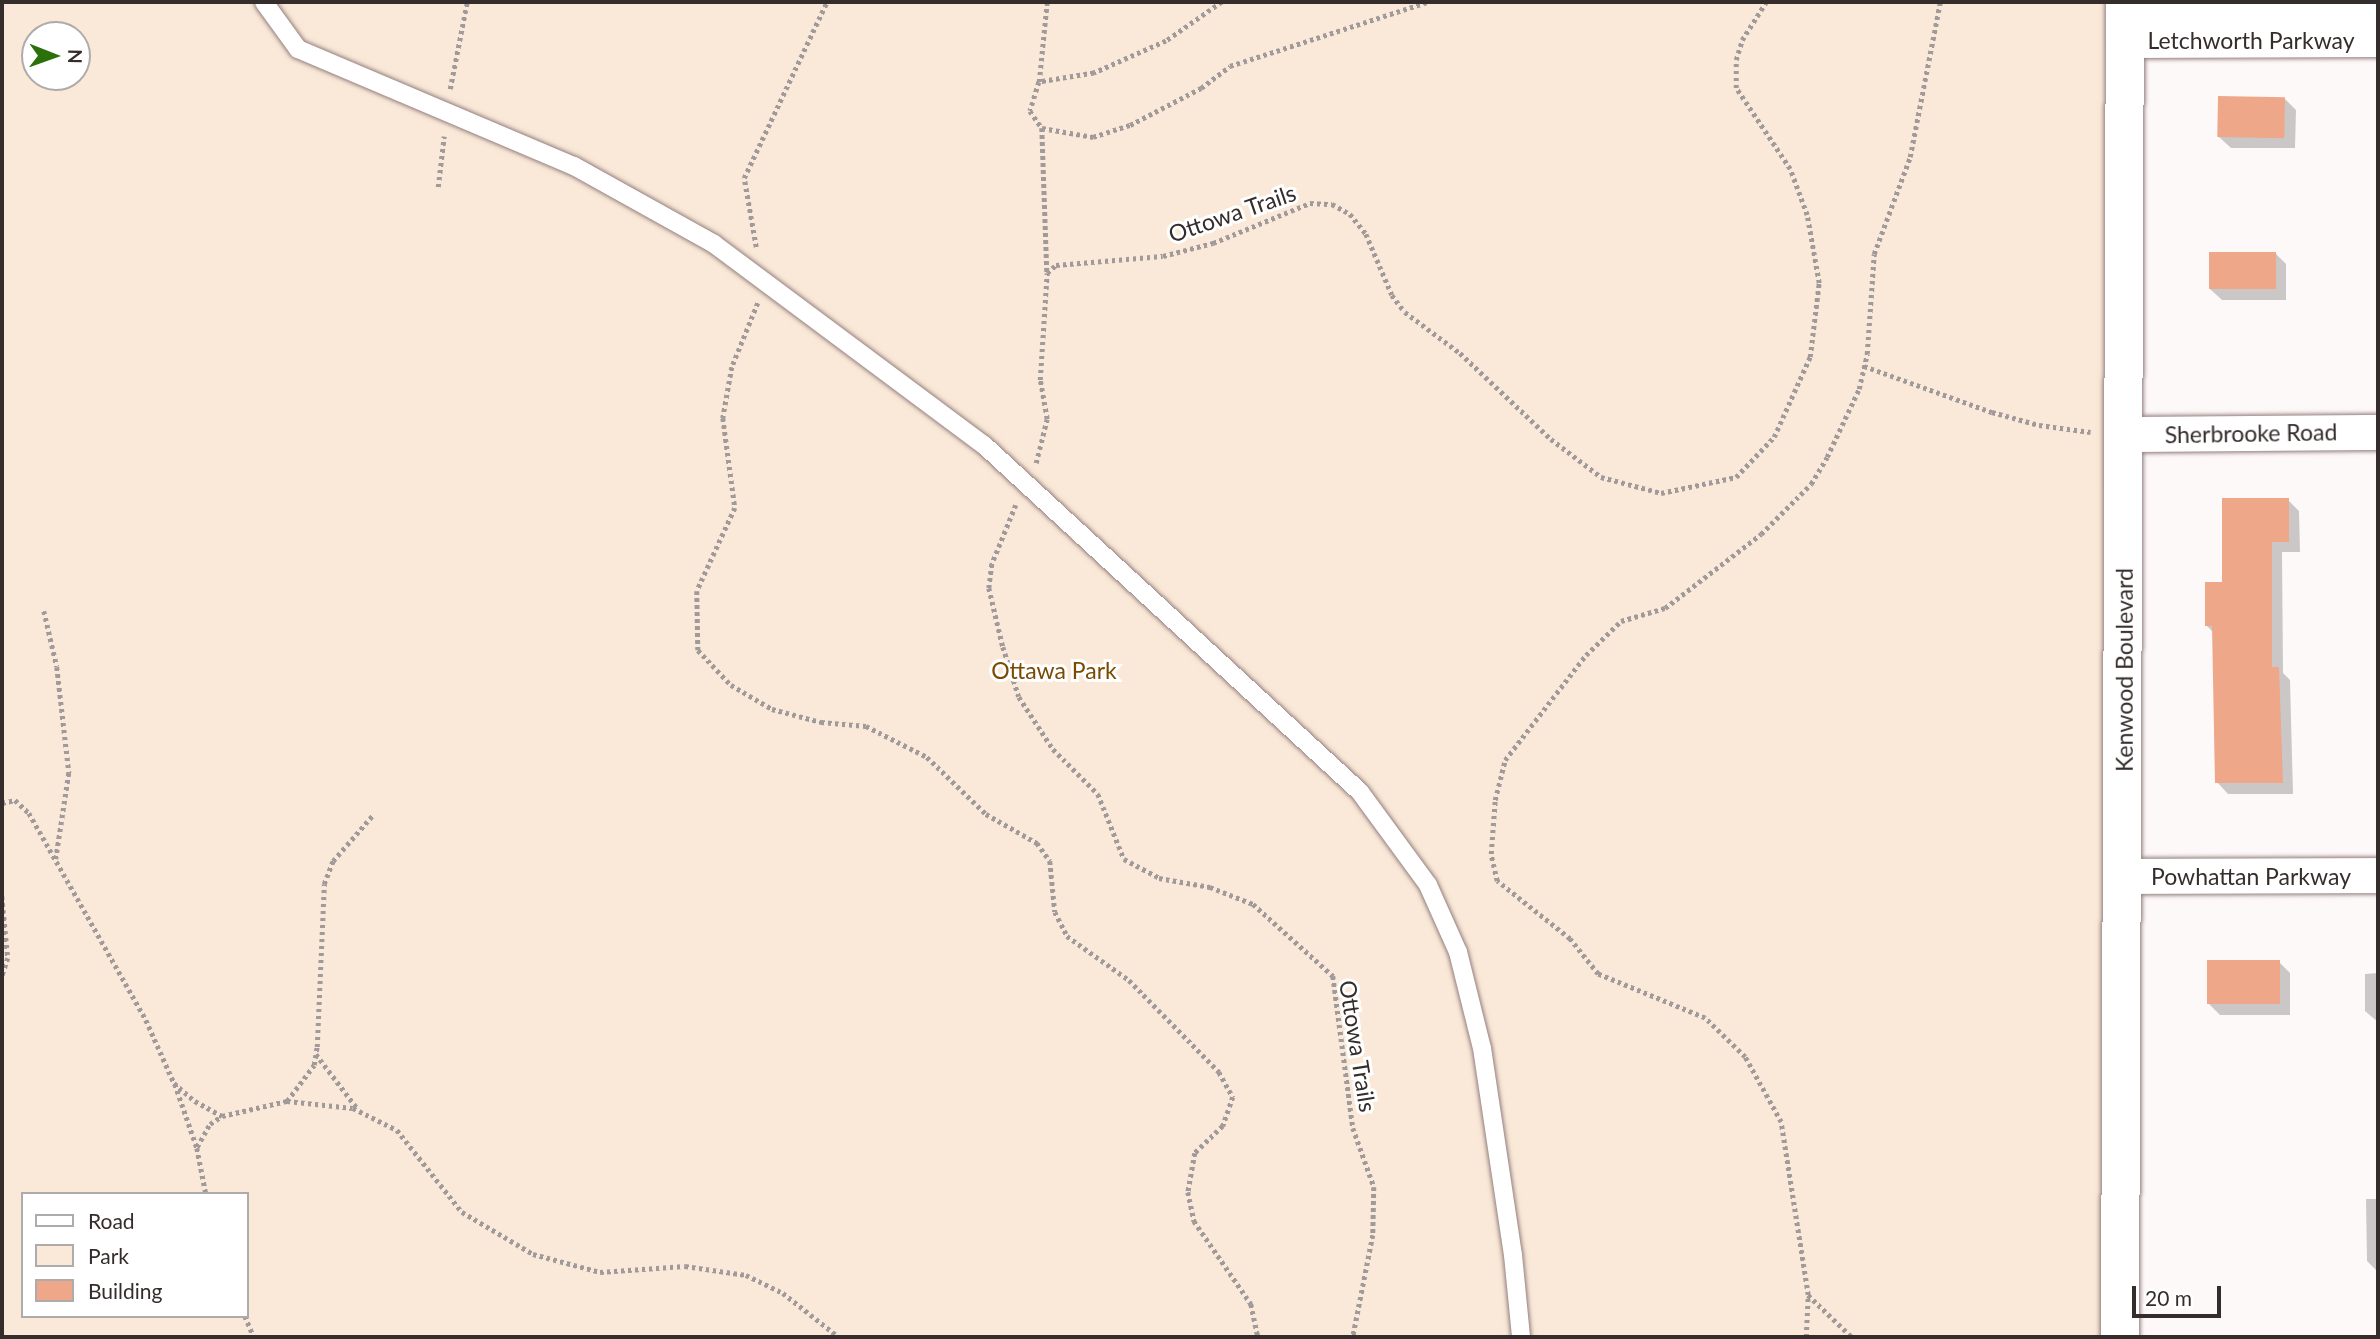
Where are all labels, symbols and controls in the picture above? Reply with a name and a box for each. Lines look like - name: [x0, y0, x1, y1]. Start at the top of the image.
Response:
- north arrow: [21, 21, 91, 91]
- street label: Letchworth Parkway: [2147, 26, 2355, 54]
- text: N: [64, 49, 87, 64]
- street label: Ottowa Trails: [1164, 178, 1300, 248]
- street label: Sherbrooke Road: [2164, 418, 2338, 448]
- street label: Kenwood Boulevard: [2110, 568, 2138, 772]
- park label: Ottawa Park: [991, 656, 1117, 684]
- street label: Powhattan Parkway: [2151, 862, 2351, 890]
- street label: Ottowa Trails: [1334, 978, 1382, 1114]
- legend: [21, 1192, 248, 1318]
- text: Road: [88, 1208, 135, 1233]
- text: Park: [88, 1243, 129, 1268]
- scale bar: [2135, 1272, 2224, 1316]
- text: Building: [88, 1278, 163, 1303]
- text: 20 m: [2145, 1285, 2192, 1310]

